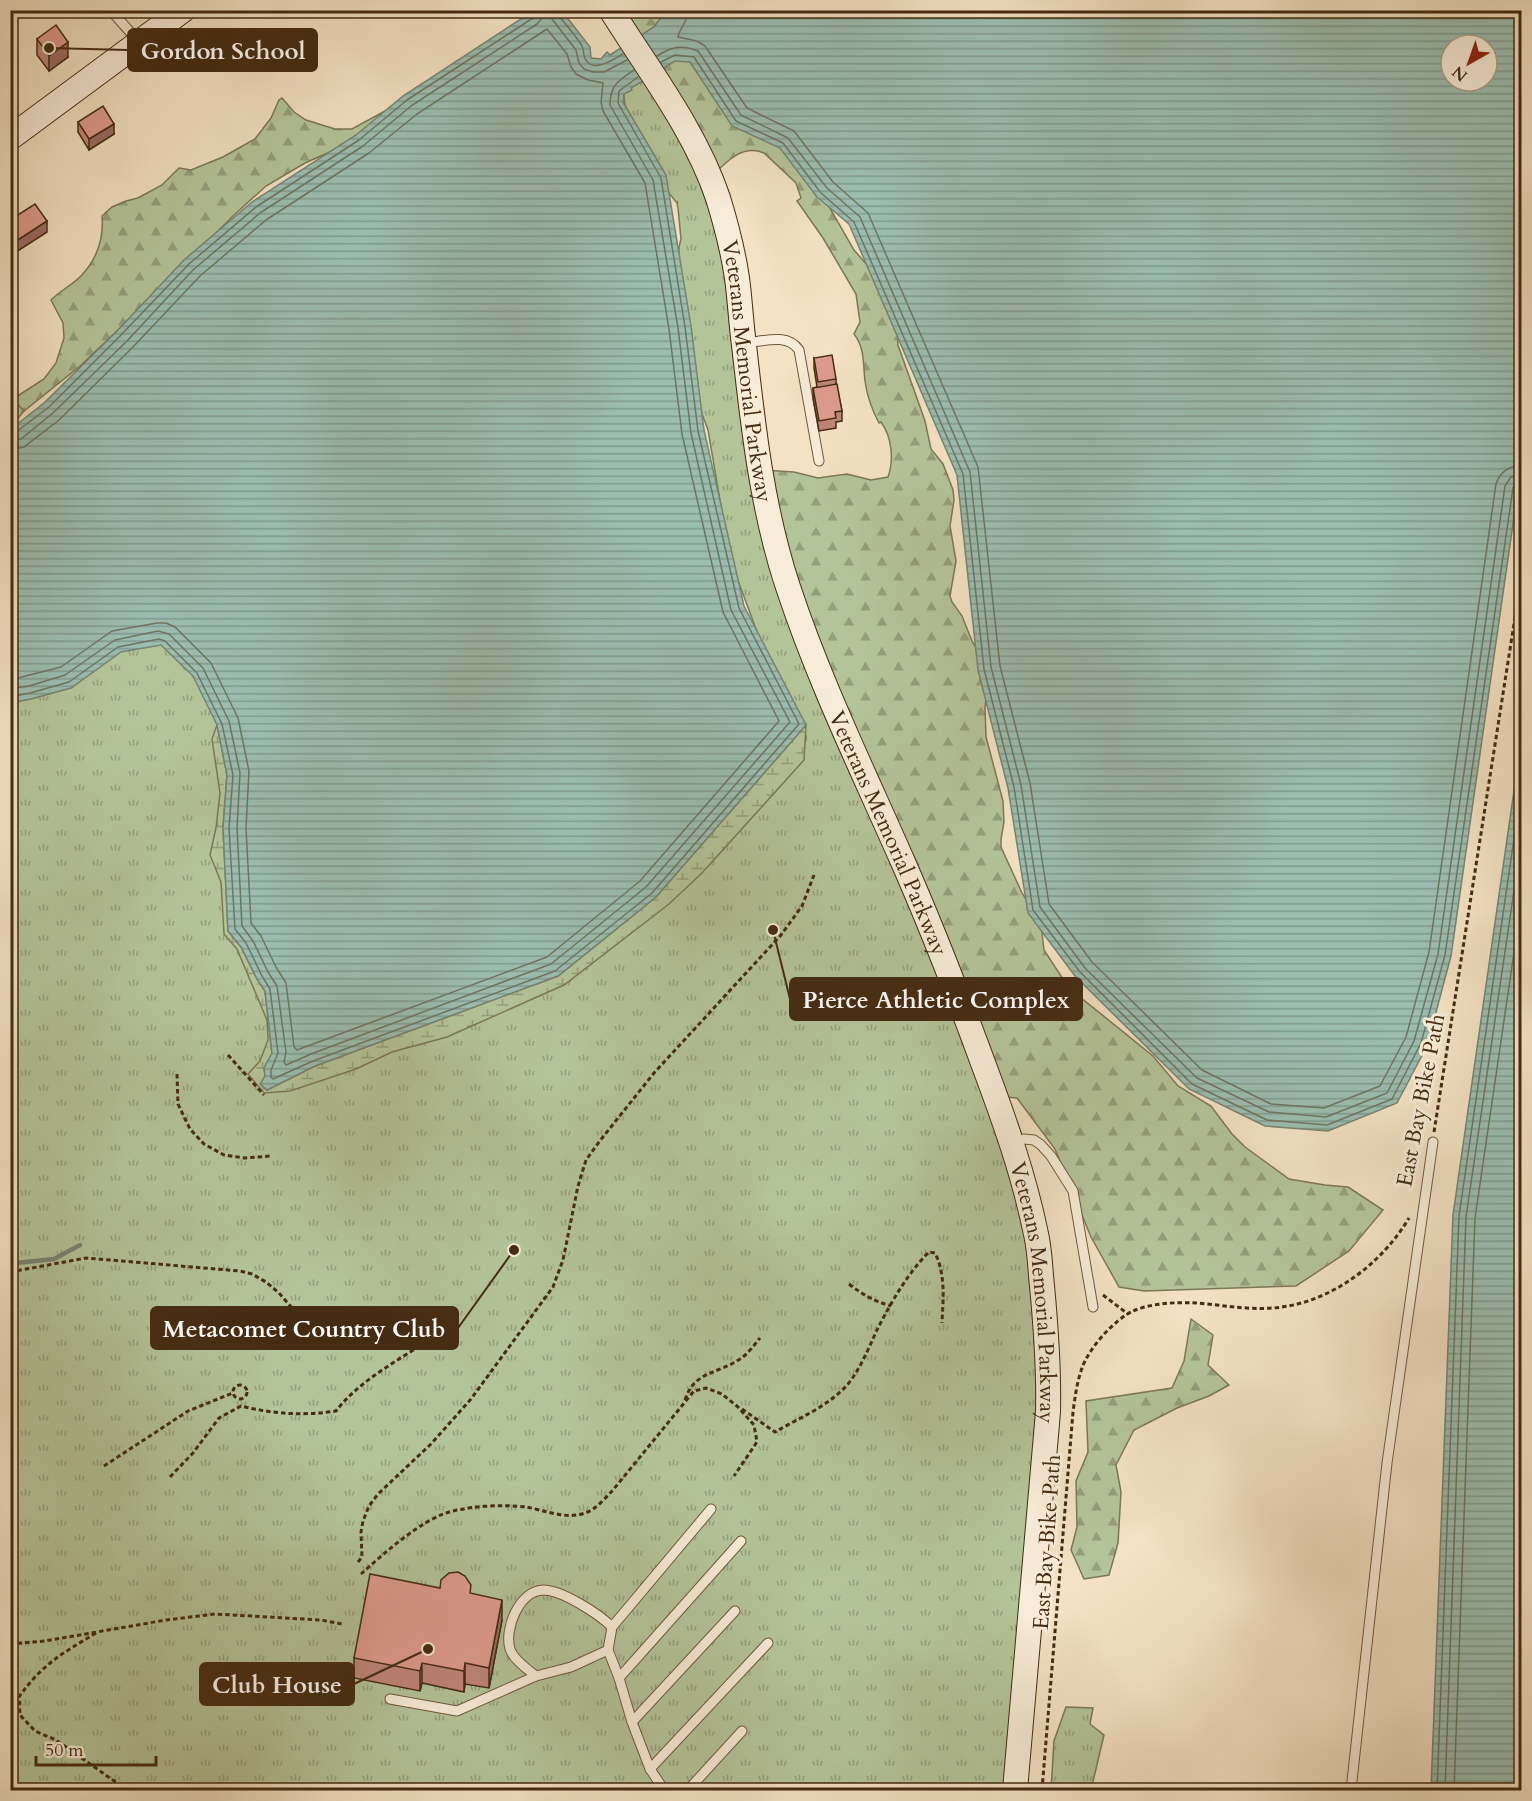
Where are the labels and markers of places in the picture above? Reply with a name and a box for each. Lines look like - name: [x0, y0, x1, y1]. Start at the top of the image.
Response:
- callout: Gordon School: [128, 29, 317, 71]
- callout: Pierce Athletic Complex: [790, 978, 1082, 1020]
- callout: Metacomet Country Club: [151, 1307, 458, 1349]
- callout: Club House: [200, 1663, 354, 1705]

